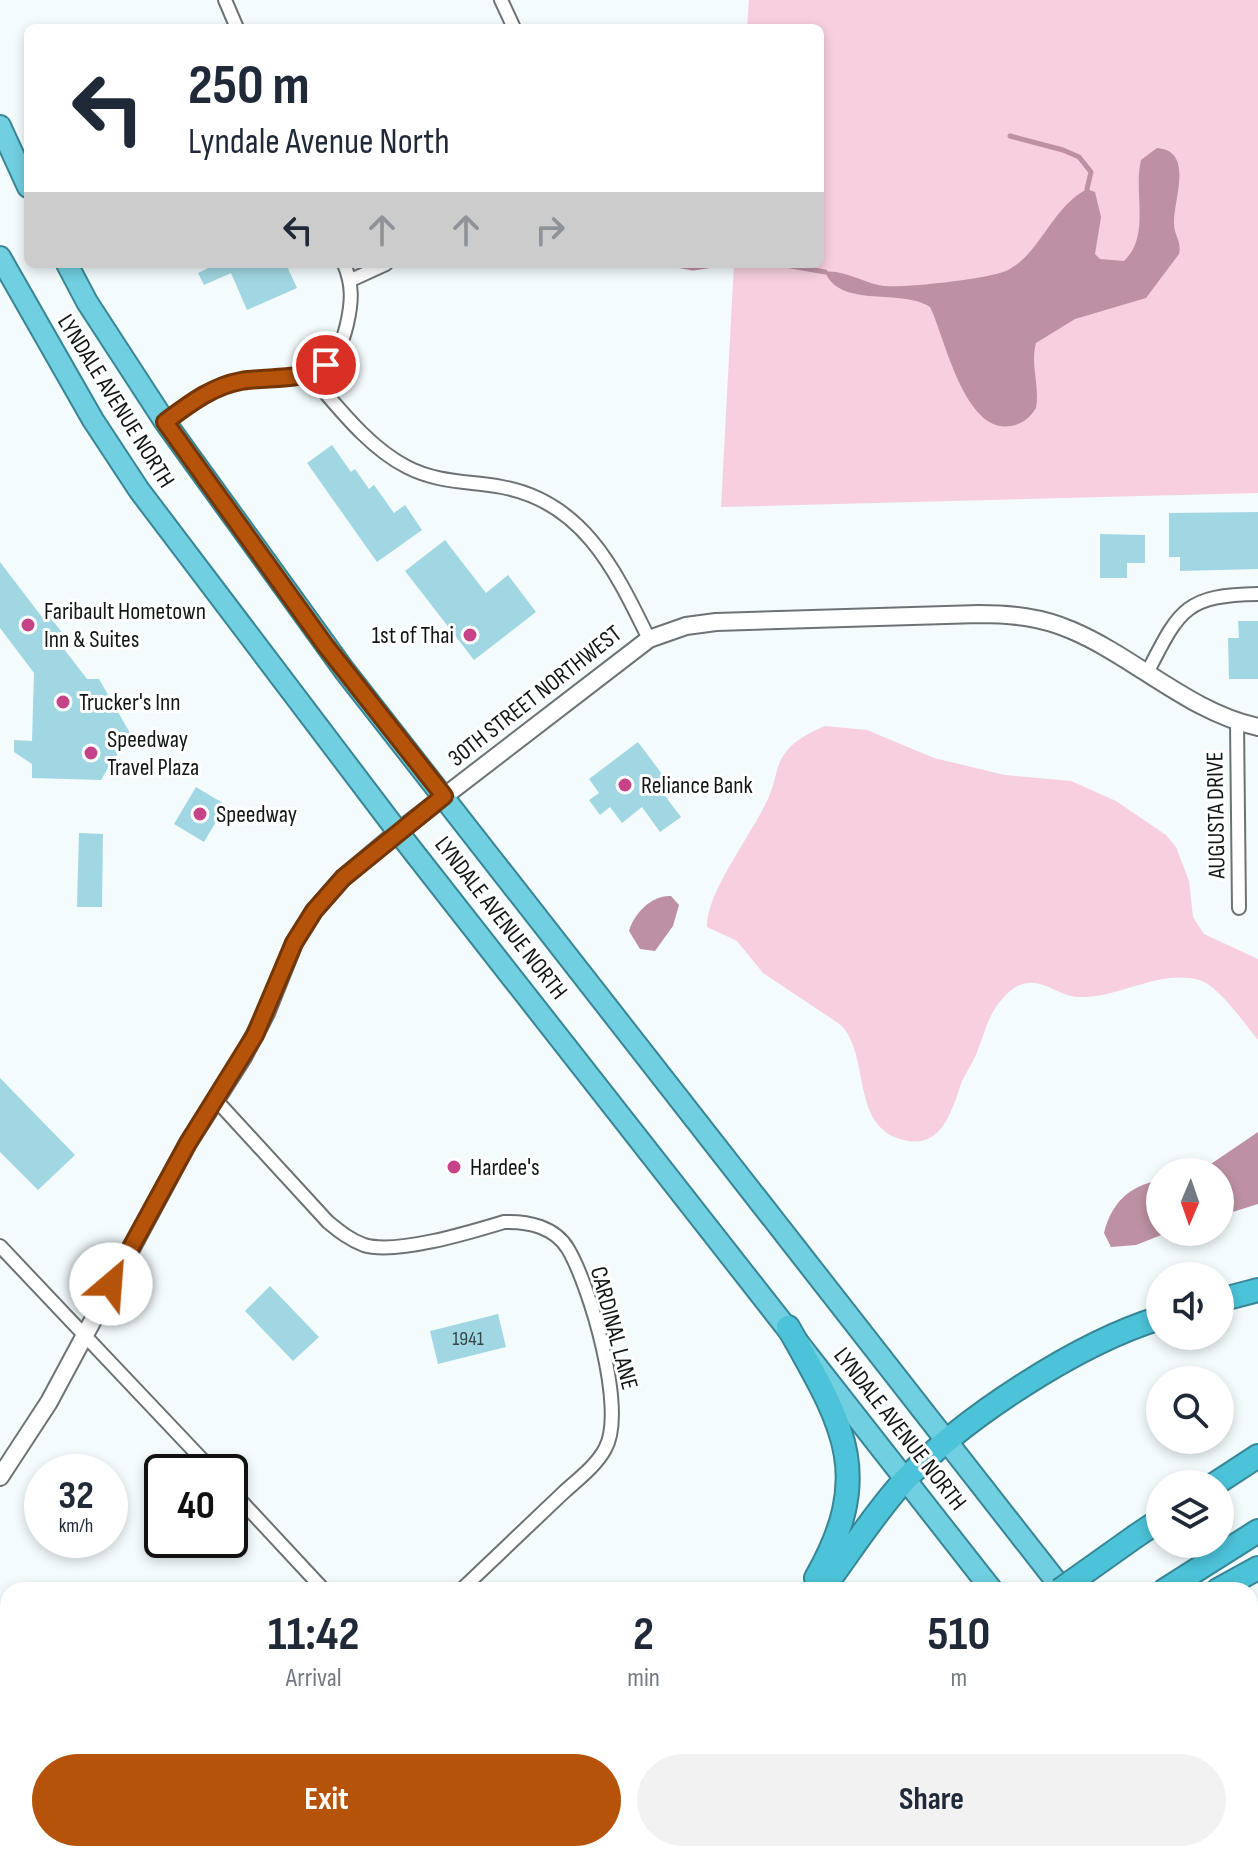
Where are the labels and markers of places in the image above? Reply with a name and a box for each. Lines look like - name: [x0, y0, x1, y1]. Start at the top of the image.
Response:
- pin: [292, 331, 360, 399]
- place label: Faribault Hometown Inn & Suites: [44, 597, 206, 654]
- marker: Faribault Hometown Inn & Suites: [19, 616, 37, 634]
- place label: 1st of Thai: [372, 621, 454, 650]
- marker: 1st of Thai: [461, 626, 479, 644]
- place label: Trucker's Inn: [79, 688, 181, 717]
- marker: Trucker's Inn: [54, 693, 72, 711]
- place label: Speedway Travel Plaza: [107, 725, 199, 782]
- marker: Speedway Travel Plaza: [82, 744, 100, 762]
- place label: Reliance Bank: [641, 771, 753, 800]
- marker: Reliance Bank: [616, 776, 634, 794]
- place label: Speedway: [216, 800, 297, 829]
- marker: Speedway: [191, 805, 209, 823]
- place label: Hardee's: [470, 1153, 540, 1182]
- marker: Hardee's: [445, 1158, 463, 1176]

